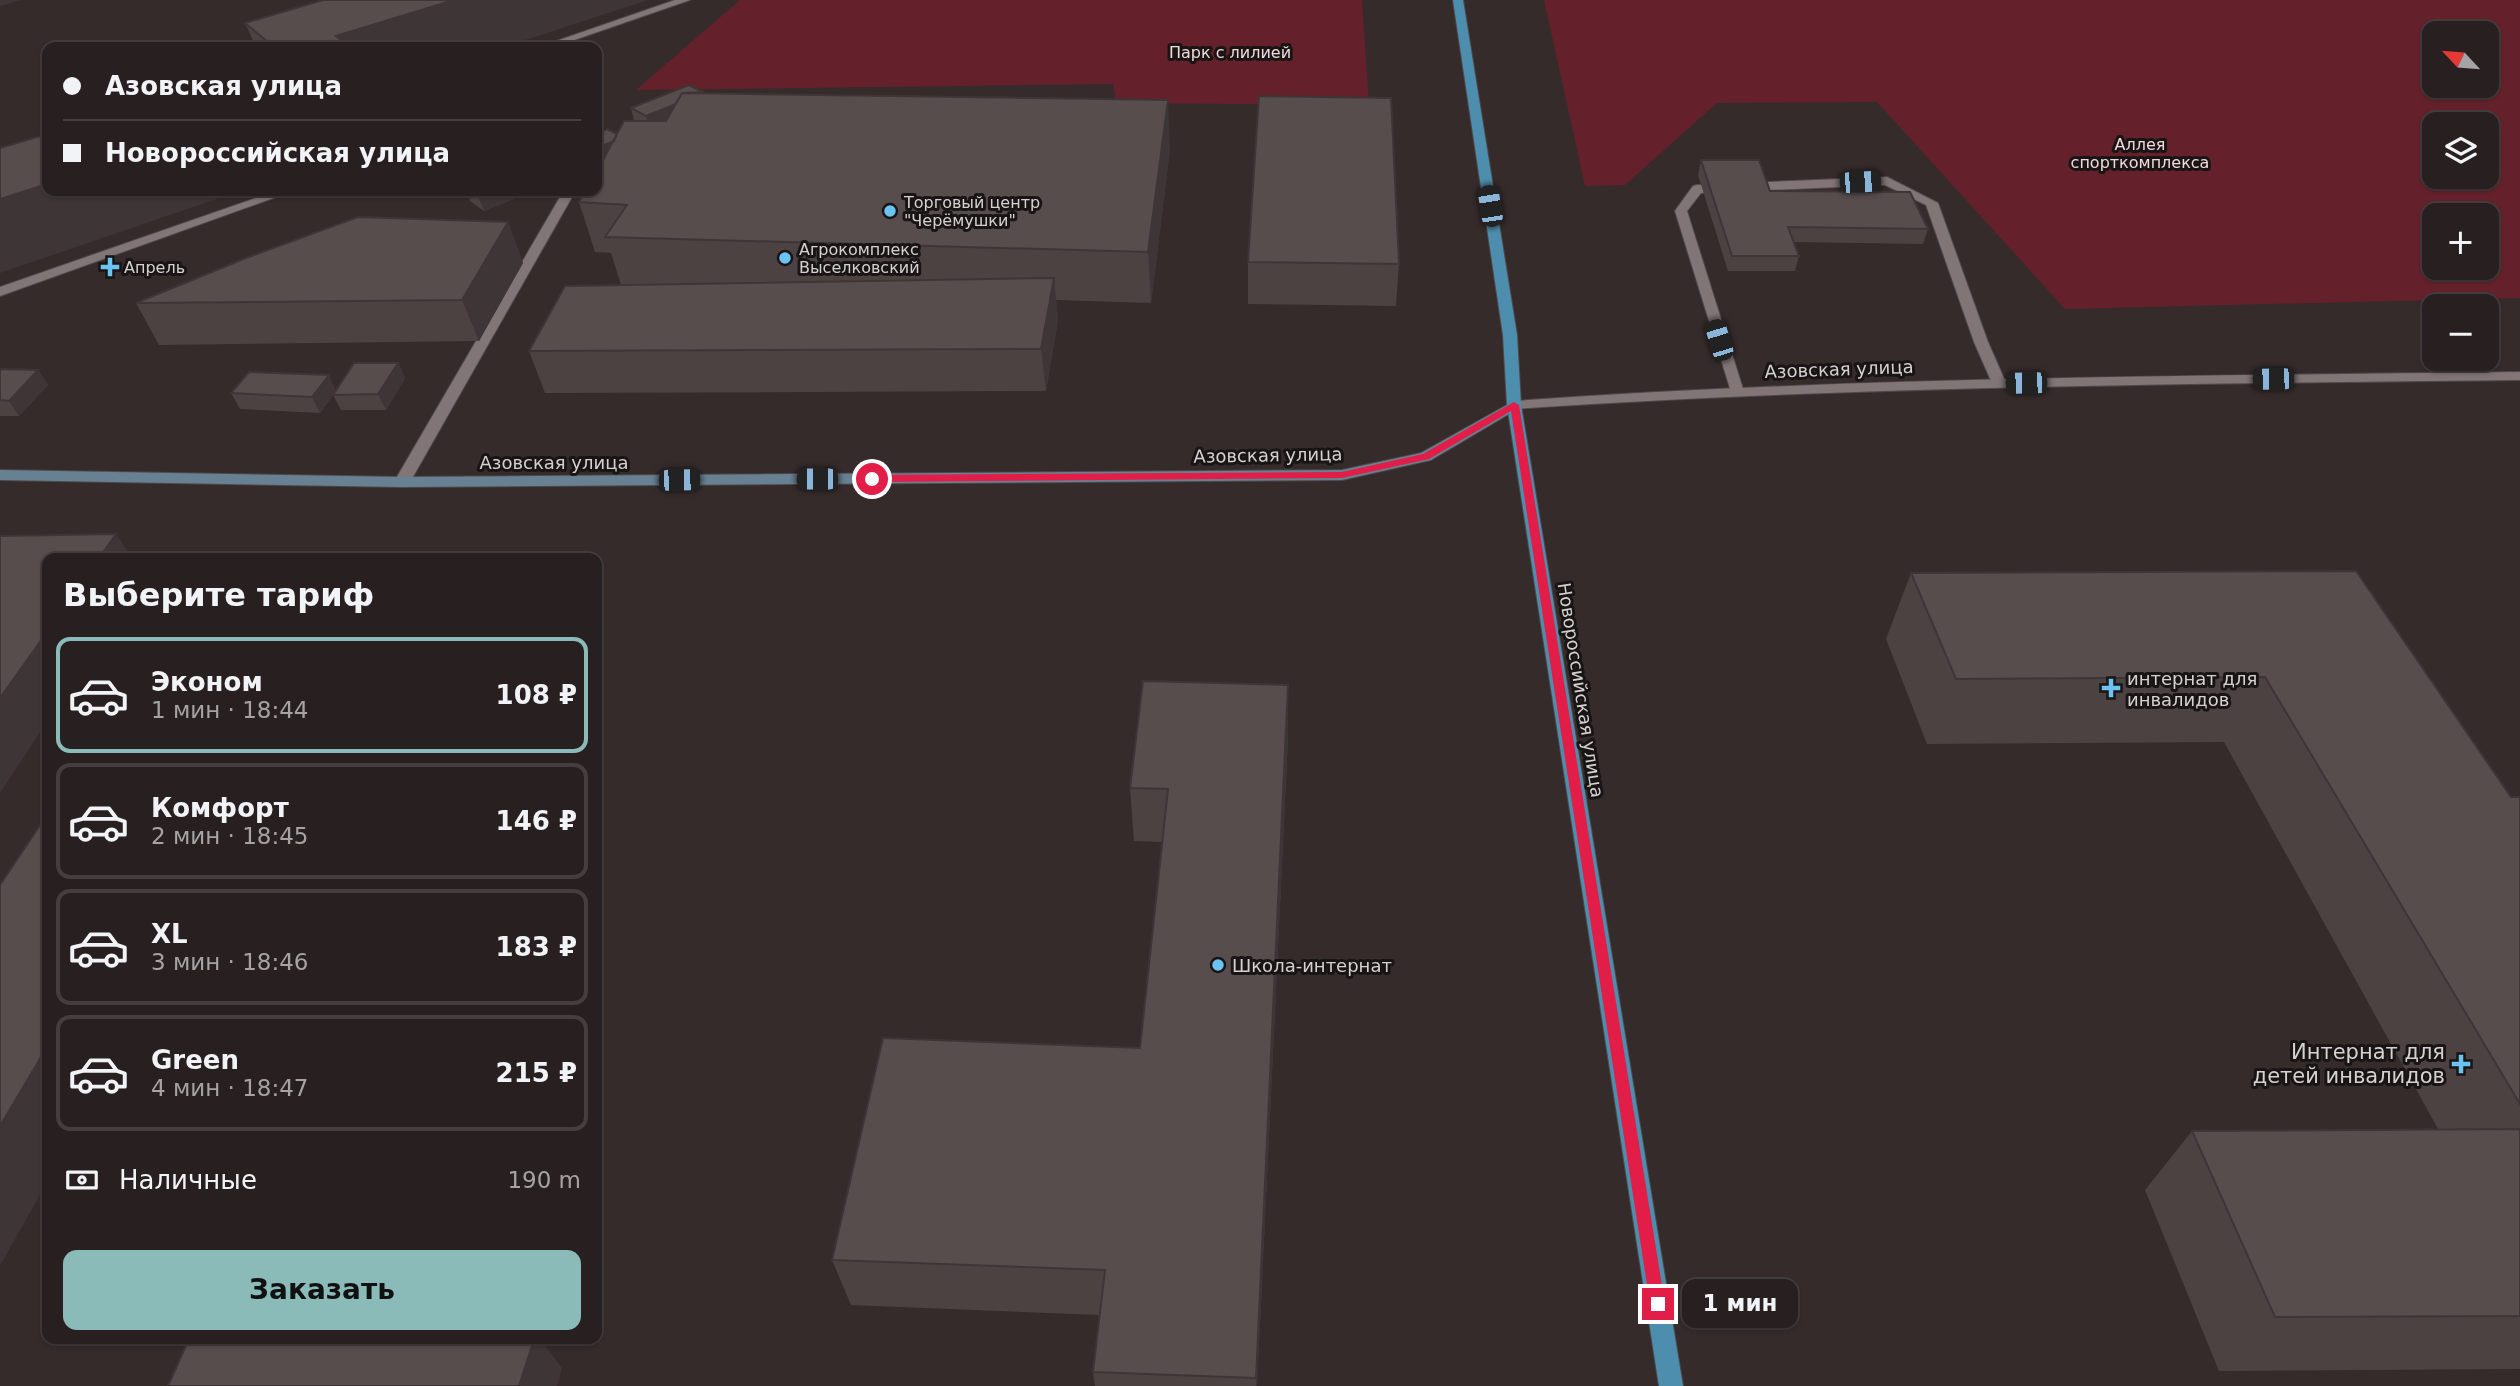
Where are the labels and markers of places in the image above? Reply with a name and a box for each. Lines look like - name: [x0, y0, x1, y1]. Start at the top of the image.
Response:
- place label: Торговый центр "Черёмушки": [903, 193, 1040, 230]
- marker: Торговый центр "Черёмушки": [882, 203, 898, 219]
- place label: Агрокомплекс Выселковский: [799, 240, 920, 277]
- marker: Агрокомплекс Выселковский: [777, 250, 793, 266]
- place label: Апрель: [124, 258, 185, 277]
- marker: Апрель: [102, 259, 118, 275]
- place label: интернат для инвалидов: [2127, 668, 2257, 710]
- marker: интернат для инвалидов: [2101, 678, 2121, 698]
- place label: Школа-интернат: [1232, 955, 1392, 976]
- marker: Школа-интернат: [1210, 957, 1226, 973]
- place label: Интернат для детей инвалидов: [2253, 1040, 2445, 1088]
- marker: Интернат для детей инвалидов: [2451, 1054, 2471, 1074]

